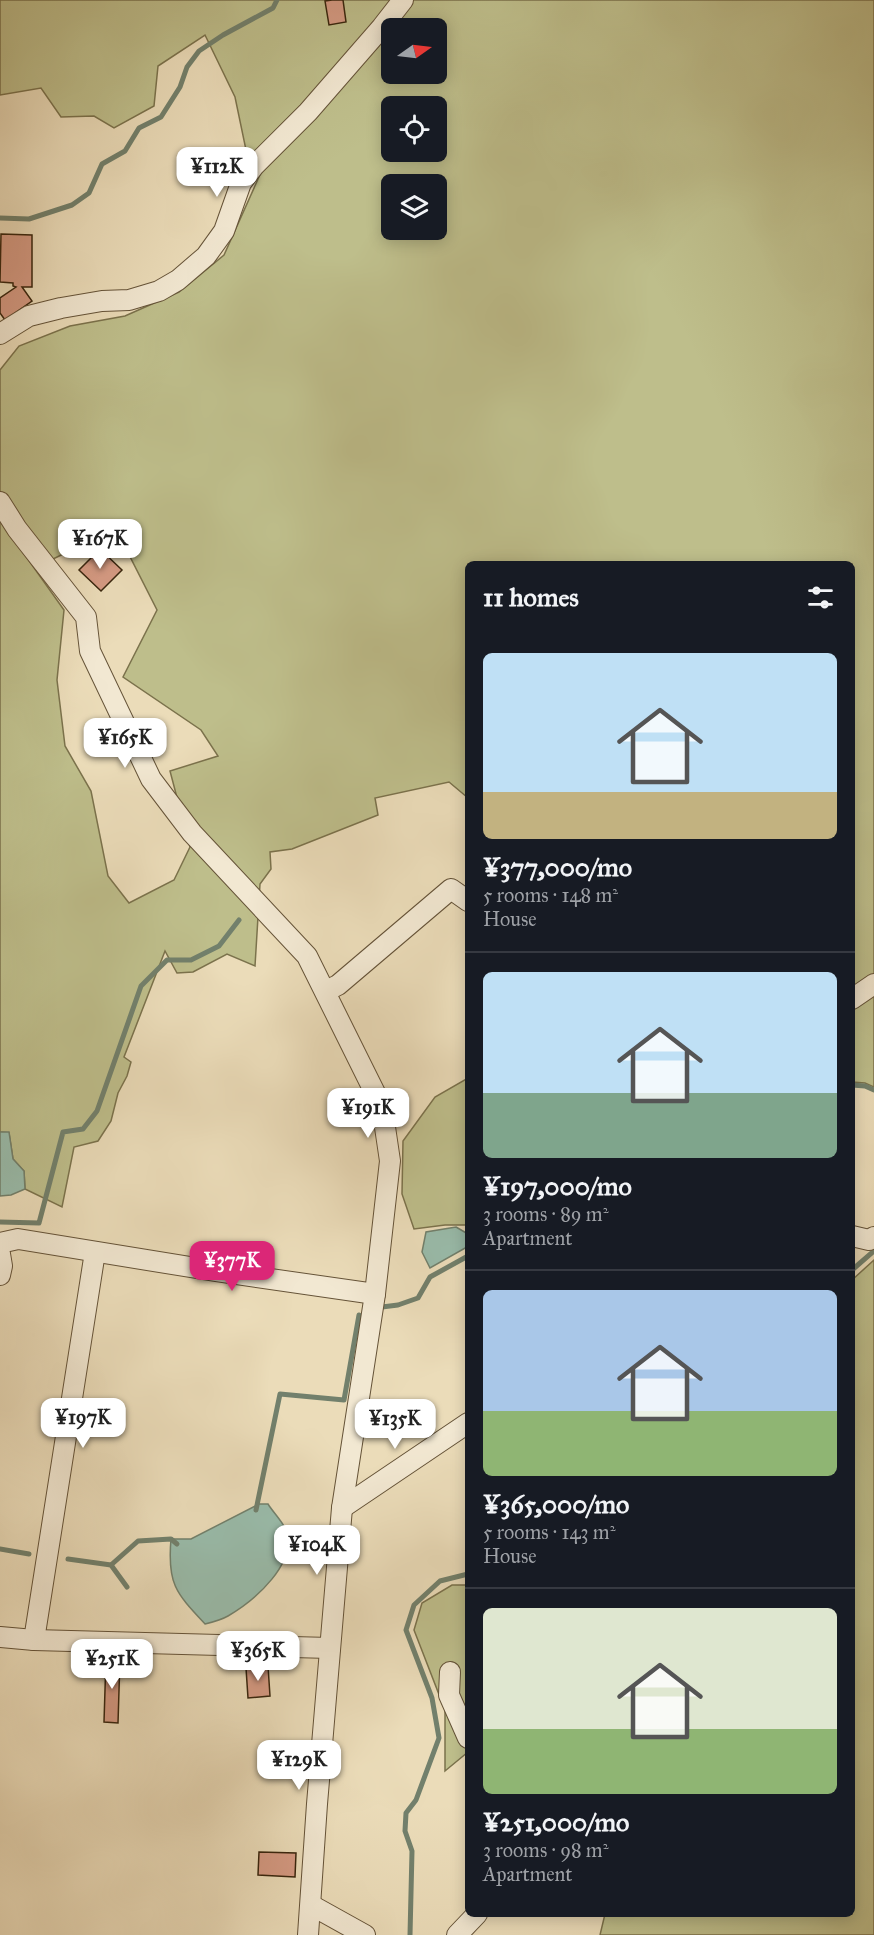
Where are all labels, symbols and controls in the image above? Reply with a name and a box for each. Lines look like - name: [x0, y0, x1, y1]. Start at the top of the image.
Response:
- north arrow: [381, 18, 447, 84]
- map controls: [381, 18, 447, 240]
- button: locate: [381, 96, 447, 162]
- pin: ¥112K: [175, 147, 259, 198]
- text: ¥112K: [191, 154, 244, 178]
- button: layers: [381, 174, 447, 240]
- pin: ¥167K: [58, 519, 142, 570]
- text: ¥167K: [72, 526, 128, 550]
- text: 11 homes: [483, 581, 579, 613]
- icon: filters: [804, 581, 837, 614]
- icon: home: [606, 692, 714, 800]
- pin: ¥165K: [83, 718, 167, 769]
- text: ¥165K: [98, 725, 152, 749]
- text: ¥377,000/mo: [483, 851, 632, 883]
- text: 5 rooms · 148 m²: [483, 883, 618, 907]
- text: House: [483, 907, 537, 931]
- icon: home: [606, 1011, 714, 1119]
- pin: ¥191K: [326, 1088, 410, 1139]
- text: ¥191K: [341, 1095, 395, 1119]
- text: ¥197,000/mo: [483, 1170, 632, 1202]
- text: 3 rooms · 89 m²: [483, 1202, 608, 1226]
- text: Apartment: [483, 1226, 572, 1250]
- pin: ¥377K: [190, 1241, 274, 1292]
- text: ¥377K: [204, 1248, 260, 1272]
- icon: home: [606, 1329, 714, 1437]
- pin: ¥197K: [41, 1398, 125, 1449]
- pin: ¥135K: [353, 1399, 437, 1450]
- text: ¥197K: [55, 1405, 111, 1429]
- text: ¥135K: [369, 1406, 421, 1430]
- text: ¥365,000/mo: [483, 1488, 629, 1520]
- text: 5 rooms · 143 m²: [483, 1520, 615, 1544]
- pin: ¥104K: [275, 1525, 359, 1576]
- text: ¥104K: [288, 1532, 346, 1556]
- text: House: [483, 1544, 537, 1568]
- pin: ¥365K: [216, 1631, 300, 1682]
- text: ¥365K: [231, 1638, 285, 1662]
- pin: ¥251K: [70, 1639, 154, 1690]
- text: ¥251K: [85, 1646, 139, 1670]
- icon: home: [606, 1647, 714, 1755]
- pin: ¥129K: [257, 1740, 341, 1791]
- text: ¥129K: [271, 1747, 327, 1771]
- text: ¥251,000/mo: [483, 1806, 629, 1838]
- text: 3 rooms · 98 m²: [483, 1838, 608, 1862]
- text: Apartment: [483, 1862, 572, 1886]

